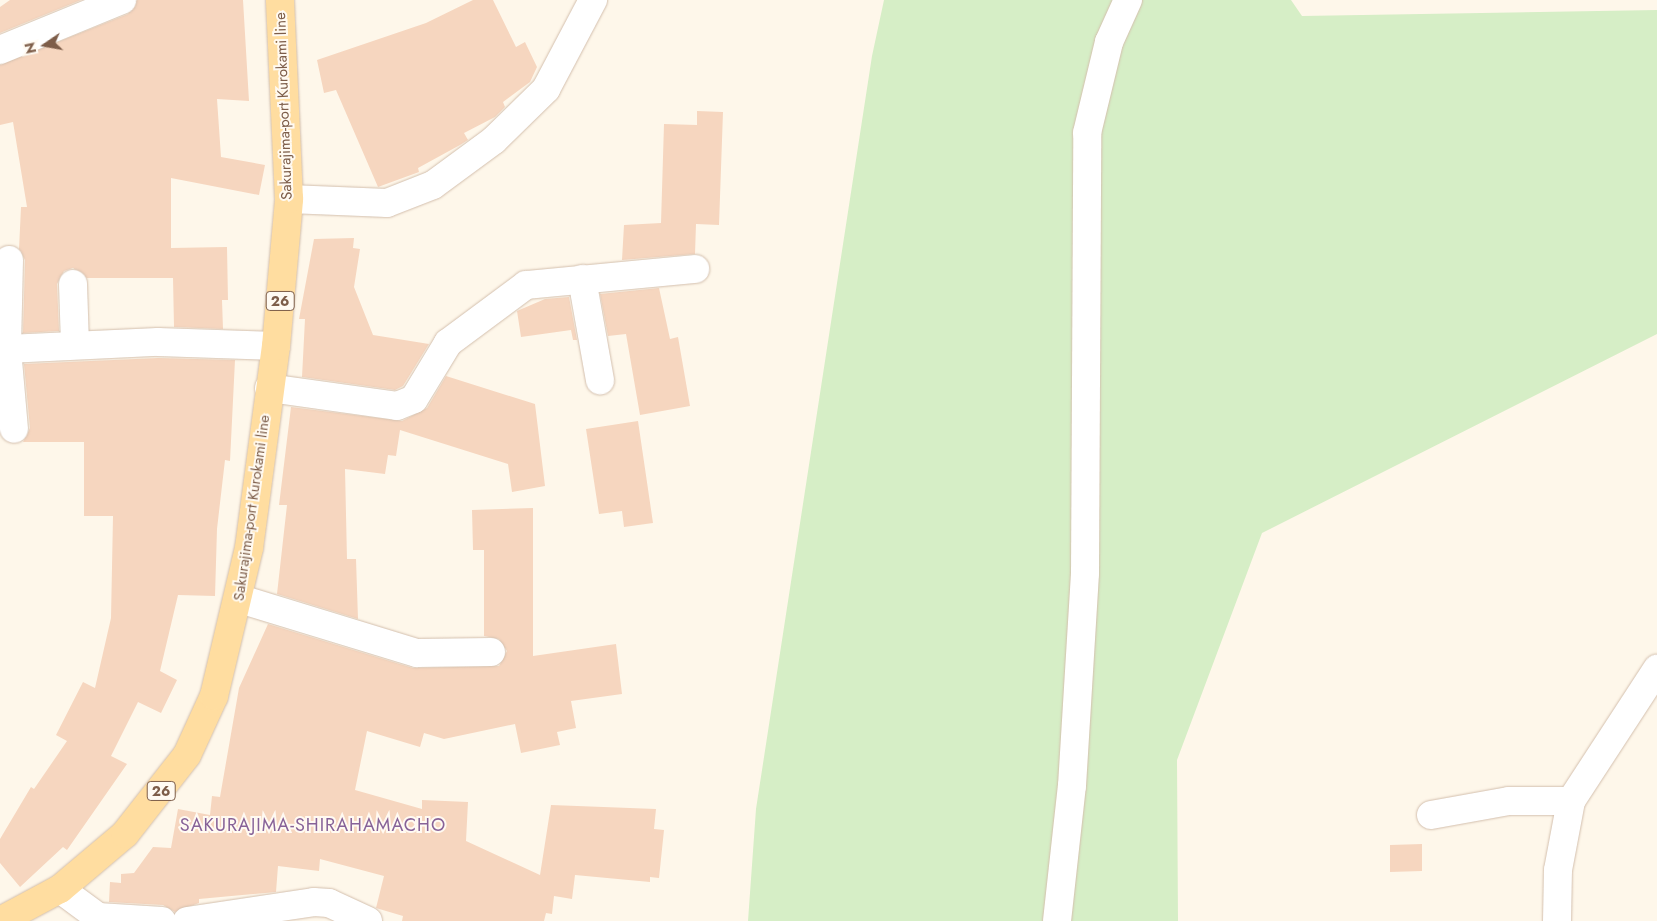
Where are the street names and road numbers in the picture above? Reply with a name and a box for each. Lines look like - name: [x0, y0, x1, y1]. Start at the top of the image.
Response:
- street label: Sakurajima-port Kurokami line: [272, 12, 296, 200]
- road number: 26: [265, 290, 295, 312]
- street label: Sakurajima-port Kurokami line: [230, 414, 274, 602]
- road number: 26: [146, 779, 176, 802]

